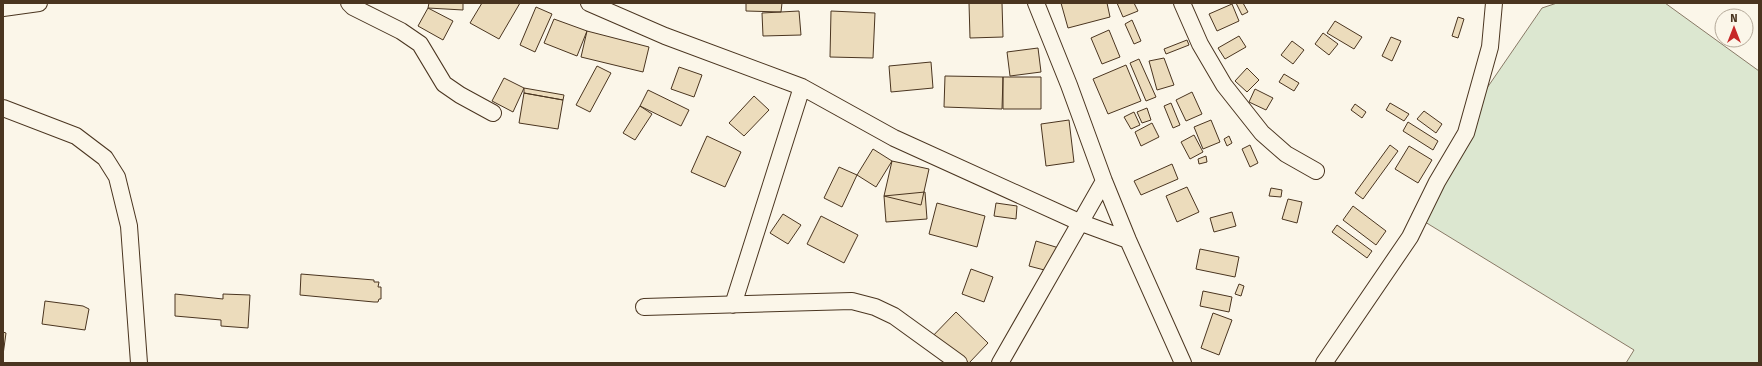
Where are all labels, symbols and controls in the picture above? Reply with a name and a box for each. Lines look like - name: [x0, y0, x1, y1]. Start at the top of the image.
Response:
- north arrow: [1714, 8, 1754, 48]
- text: N: [1730, 12, 1738, 25]

